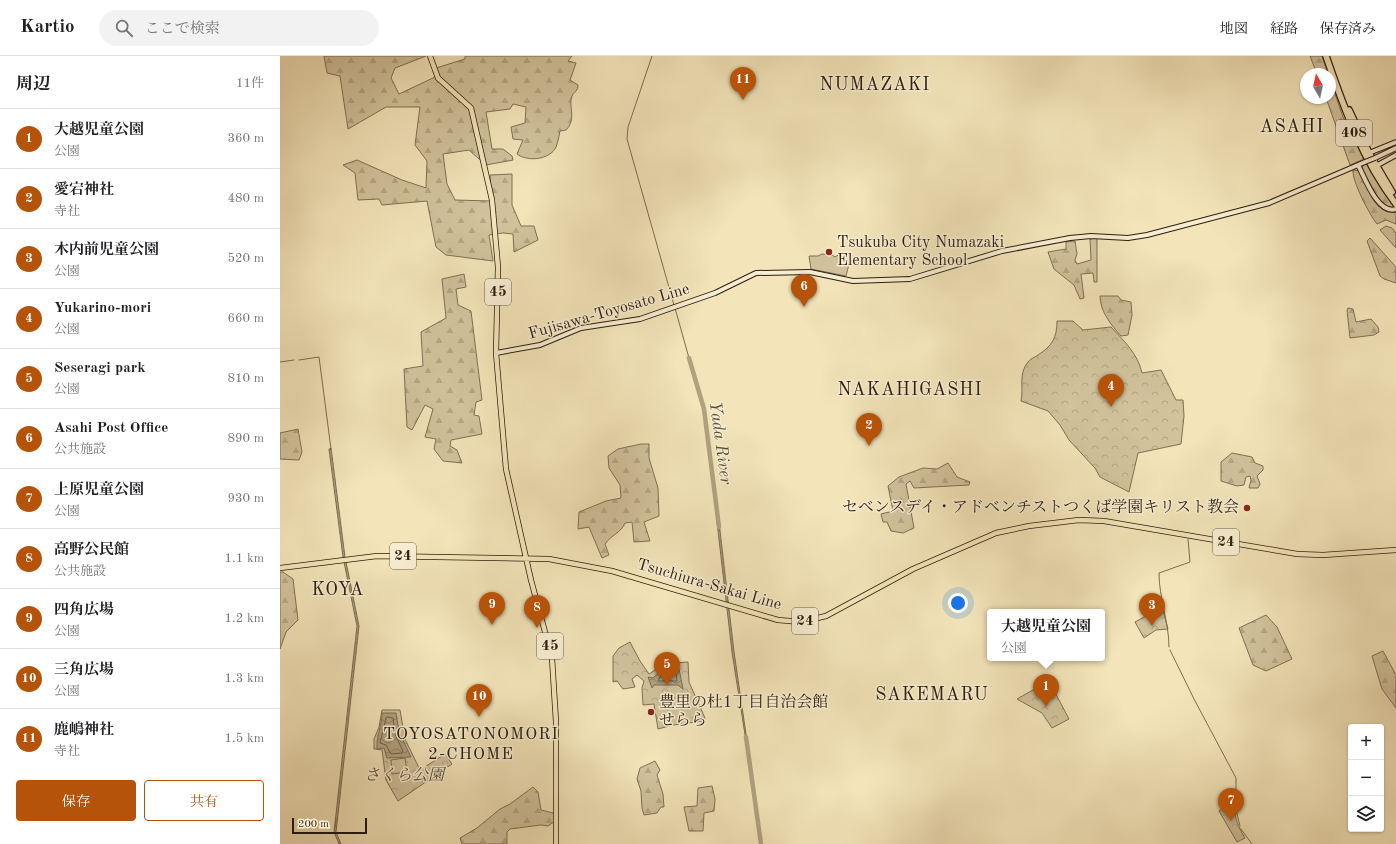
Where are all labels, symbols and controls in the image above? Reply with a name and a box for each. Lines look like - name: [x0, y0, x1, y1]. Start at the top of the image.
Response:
- search box: [99, 10, 379, 46]
- icon: search: [113, 17, 135, 39]
- text: Kartio: [20, 18, 75, 37]
- text: ここで検索: [145, 22, 220, 37]
- text: 地図: [1220, 22, 1248, 36]
- text: 経路: [1270, 22, 1298, 36]
- text: 保存済み: [1320, 22, 1376, 36]
- pin: 11: [730, 67, 756, 100]
- north arrow: [1300, 68, 1336, 104]
- text: 周辺: [16, 76, 50, 93]
- district label: NUMAZAKI: [820, 76, 930, 94]
- text: 11件: [236, 77, 264, 90]
- district label: ASAHI: [1260, 118, 1324, 136]
- road number: 408: [1336, 120, 1372, 146]
- text: 大越児童公園: [54, 123, 144, 138]
- text: 1: [25, 132, 33, 145]
- text: 360 m: [227, 132, 264, 145]
- text: 公園: [54, 145, 80, 158]
- text: 愛宕神社: [54, 183, 114, 198]
- text: 2: [25, 192, 33, 205]
- text: 480 m: [227, 192, 264, 205]
- text: 寺社: [54, 205, 80, 218]
- place label: Tsukuba City Numazaki Elementary School: [837, 235, 1004, 269]
- text: 木内前児童公園: [54, 243, 159, 258]
- marker: Tsukuba City Numazaki Elementary School: [824, 247, 834, 257]
- text: 3: [25, 252, 33, 265]
- text: 520 m: [227, 252, 264, 265]
- text: 公園: [54, 265, 80, 278]
- pin: 6: [791, 274, 817, 307]
- road number: 45: [485, 279, 511, 305]
- street label: Fujisawa-Toyosato Line: [527, 281, 691, 343]
- text: Yukarino-mori: [54, 301, 151, 316]
- text: 4: [25, 312, 33, 325]
- text: 660 m: [227, 312, 264, 325]
- text: 公園: [54, 323, 80, 336]
- text: Seseragi park: [54, 361, 146, 376]
- text: 5: [25, 372, 33, 385]
- text: 810 m: [227, 372, 264, 385]
- pin: 4: [1098, 374, 1124, 407]
- district label: NAKAHIGASHI: [837, 381, 983, 399]
- text: 公園: [54, 383, 80, 396]
- water label: Yada River: [706, 401, 734, 486]
- pin: 2: [856, 413, 882, 446]
- text: Asahi Post Office: [54, 421, 168, 436]
- text: 6: [25, 432, 33, 445]
- text: 890 m: [227, 432, 264, 445]
- text: 公共施設: [54, 443, 106, 456]
- text: 上原児童公園: [54, 483, 144, 498]
- text: 7: [25, 492, 33, 505]
- text: 930 m: [227, 492, 264, 505]
- place label: セベンスデイ・アドベンチストつくば学園キリスト教会: [842, 498, 1239, 516]
- marker: セベンスデイ・アドベンチストつくば学園キリスト教会: [1242, 503, 1252, 513]
- text: 公園: [54, 505, 80, 518]
- road number: 24: [1213, 529, 1239, 555]
- text: 高野公民館: [54, 543, 129, 558]
- road number: 24: [390, 543, 416, 569]
- text: 8: [25, 552, 33, 565]
- text: 1.1 km: [225, 552, 264, 565]
- street label: Tsuchiura-Sakai Line: [635, 557, 783, 613]
- text: 公共施設: [54, 565, 106, 578]
- district label: KOYA: [311, 581, 365, 599]
- pin: 9: [479, 592, 505, 625]
- your location: [948, 593, 968, 613]
- pin: 3: [1139, 593, 1165, 626]
- pin: 8: [524, 595, 550, 628]
- text: 四角広場: [54, 603, 114, 618]
- road number: 24: [792, 608, 818, 634]
- popup: [987, 609, 1105, 661]
- text: 9: [25, 612, 33, 625]
- text: 1.2 km: [225, 612, 264, 625]
- text: 大越児童公園: [1001, 620, 1091, 635]
- text: 公園: [54, 625, 80, 638]
- road number: 45: [537, 633, 563, 659]
- text: 公園: [1001, 642, 1027, 655]
- pin: 5: [654, 652, 680, 685]
- text: 三角広場: [54, 663, 114, 678]
- text: 10: [21, 672, 37, 685]
- text: 1.3 km: [225, 672, 264, 685]
- pin: 1: [1033, 674, 1059, 707]
- pin: 10: [466, 684, 492, 717]
- text: 公園: [54, 685, 80, 698]
- district label: SAKEMARU: [875, 686, 989, 704]
- place label: 豊里の杜1丁目自治会館 せらら: [659, 693, 828, 729]
- marker: 豊里の杜1丁目自治会館 せらら: [646, 707, 656, 717]
- text: 鹿嶋神社: [54, 723, 114, 738]
- map controls: [1348, 724, 1384, 832]
- button: +: [1348, 724, 1384, 760]
- district label: TOYOSATONOMORI 2-CHOME: [383, 726, 559, 763]
- text: 11: [21, 732, 37, 745]
- text: 1.5 km: [225, 732, 264, 745]
- text: 寺社: [54, 745, 80, 758]
- button: −: [1348, 760, 1384, 796]
- park label: さくら公園: [364, 766, 447, 784]
- button: 保存: [16, 780, 136, 821]
- button: 共有: [144, 780, 264, 821]
- pin: 7: [1218, 788, 1244, 821]
- button: layers: [1348, 796, 1384, 832]
- scale bar: [292, 816, 367, 835]
- text: 200 m: [298, 819, 329, 830]

